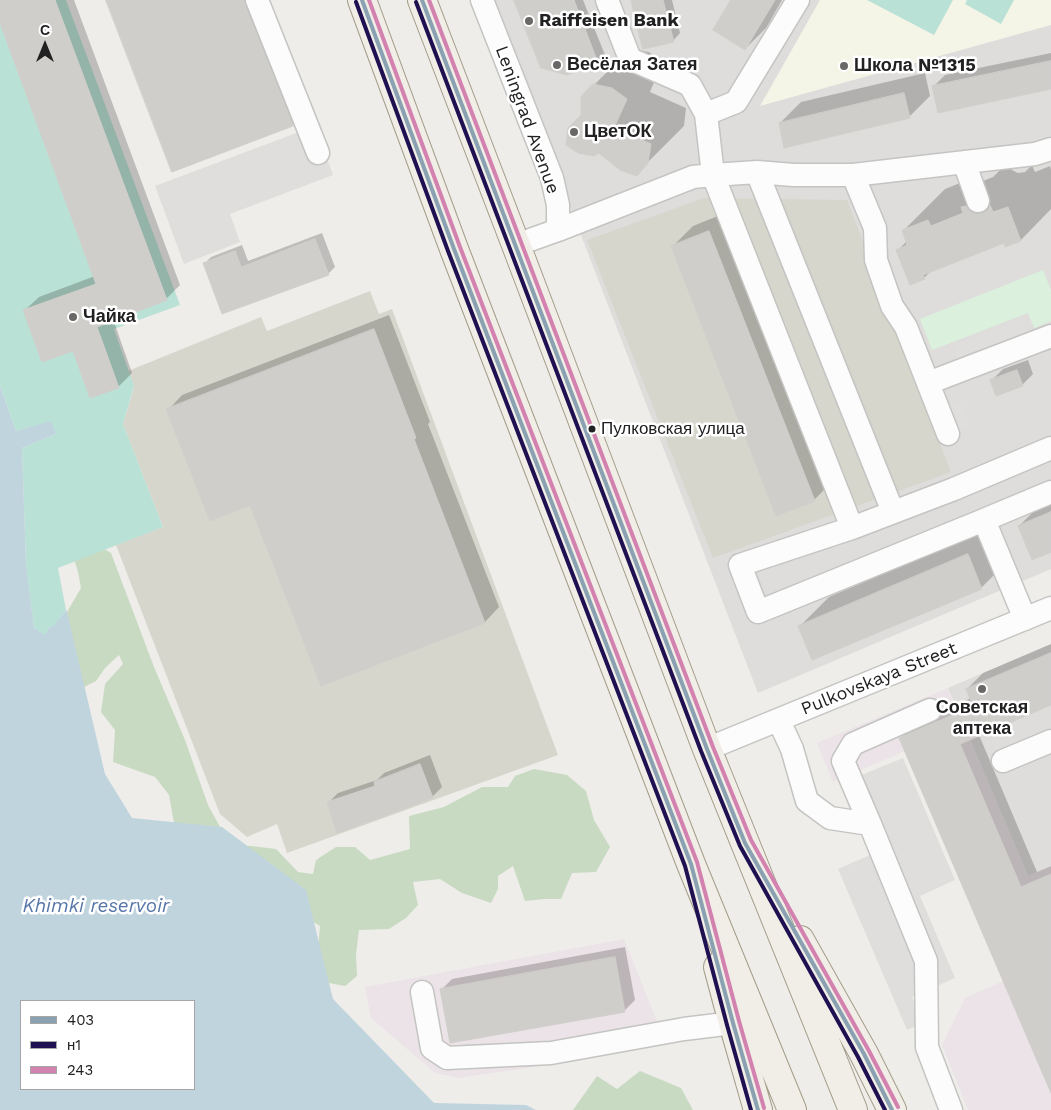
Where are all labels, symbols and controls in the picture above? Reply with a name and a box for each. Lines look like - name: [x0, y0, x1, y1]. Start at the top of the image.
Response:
- place label: Raiffeisen Bank: [539, 10, 679, 32]
- marker: Raiffeisen Bank: [523, 15, 535, 27]
- north arrow: [20, 20, 70, 70]
- text: С: [40, 22, 50, 38]
- street label: Leningrad Avenue: [490, 43, 564, 197]
- place label: Весёлая Затея: [567, 54, 698, 76]
- place label: Школа №1315: [854, 55, 976, 77]
- marker: Весёлая Затея: [551, 59, 563, 71]
- marker: Школа №1315: [838, 60, 850, 72]
- place label: ЦветОК: [584, 121, 652, 143]
- marker: ЦветОК: [568, 126, 580, 138]
- place label: Чайка: [83, 306, 136, 328]
- marker: Чайка: [67, 311, 79, 323]
- place label: Пулковская улица: [601, 419, 745, 439]
- marker: Пулковская улица: [587, 424, 597, 434]
- street label: Pulkovskaya Street: [798, 638, 960, 720]
- marker: Советская аптека: [976, 683, 988, 695]
- place label: Советская аптека: [936, 697, 1028, 740]
- water label: Khimki reservoir: [23, 895, 169, 917]
- legend: [20, 1000, 195, 1090]
- text: 403: [67, 1011, 94, 1029]
- text: н1: [67, 1036, 81, 1054]
- text: 243: [67, 1061, 93, 1079]

